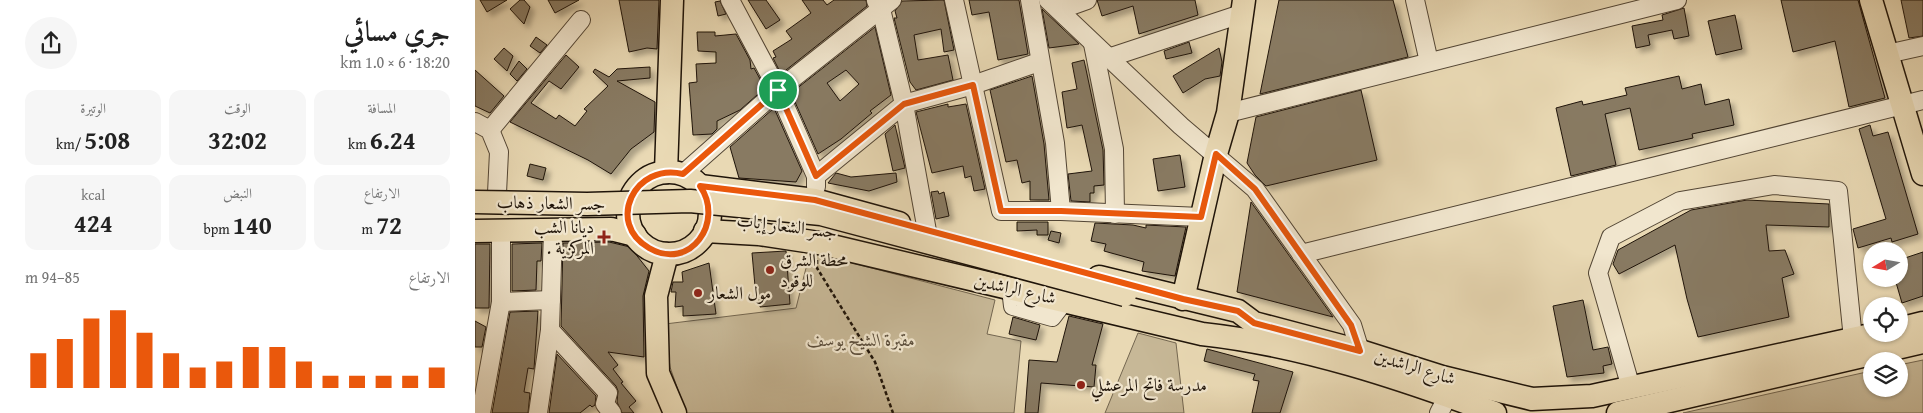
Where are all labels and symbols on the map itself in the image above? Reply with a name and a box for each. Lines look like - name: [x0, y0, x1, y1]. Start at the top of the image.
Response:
- pin: [757, 69, 799, 111]
- street label: جسر الشعار ذهاب: [496, 188, 606, 217]
- street label: جسر الشعار إياب: [735, 206, 839, 245]
- place label: ديانا الشب . المركزية: [534, 213, 594, 261]
- marker: ديانا الشب . المركزية: [598, 231, 610, 243]
- north arrow: [1863, 242, 1907, 288]
- place label: محطة الشرق للوقود: [780, 246, 848, 294]
- marker: محطة الشرق للوقود: [764, 264, 776, 276]
- street label: شارع الراشدين: [971, 266, 1059, 313]
- place label: مول الشعار: [706, 279, 771, 306]
- marker: مول الشعار: [692, 287, 704, 299]
- park label: مقبرة الشيخ يوسف: [807, 326, 915, 356]
- street label: شارع الراشدين: [1371, 341, 1459, 394]
- place label: مدرسة فاتح المرعشلي: [1091, 371, 1207, 402]
- marker: مدرسة فاتح المرعشلي: [1075, 379, 1087, 391]

